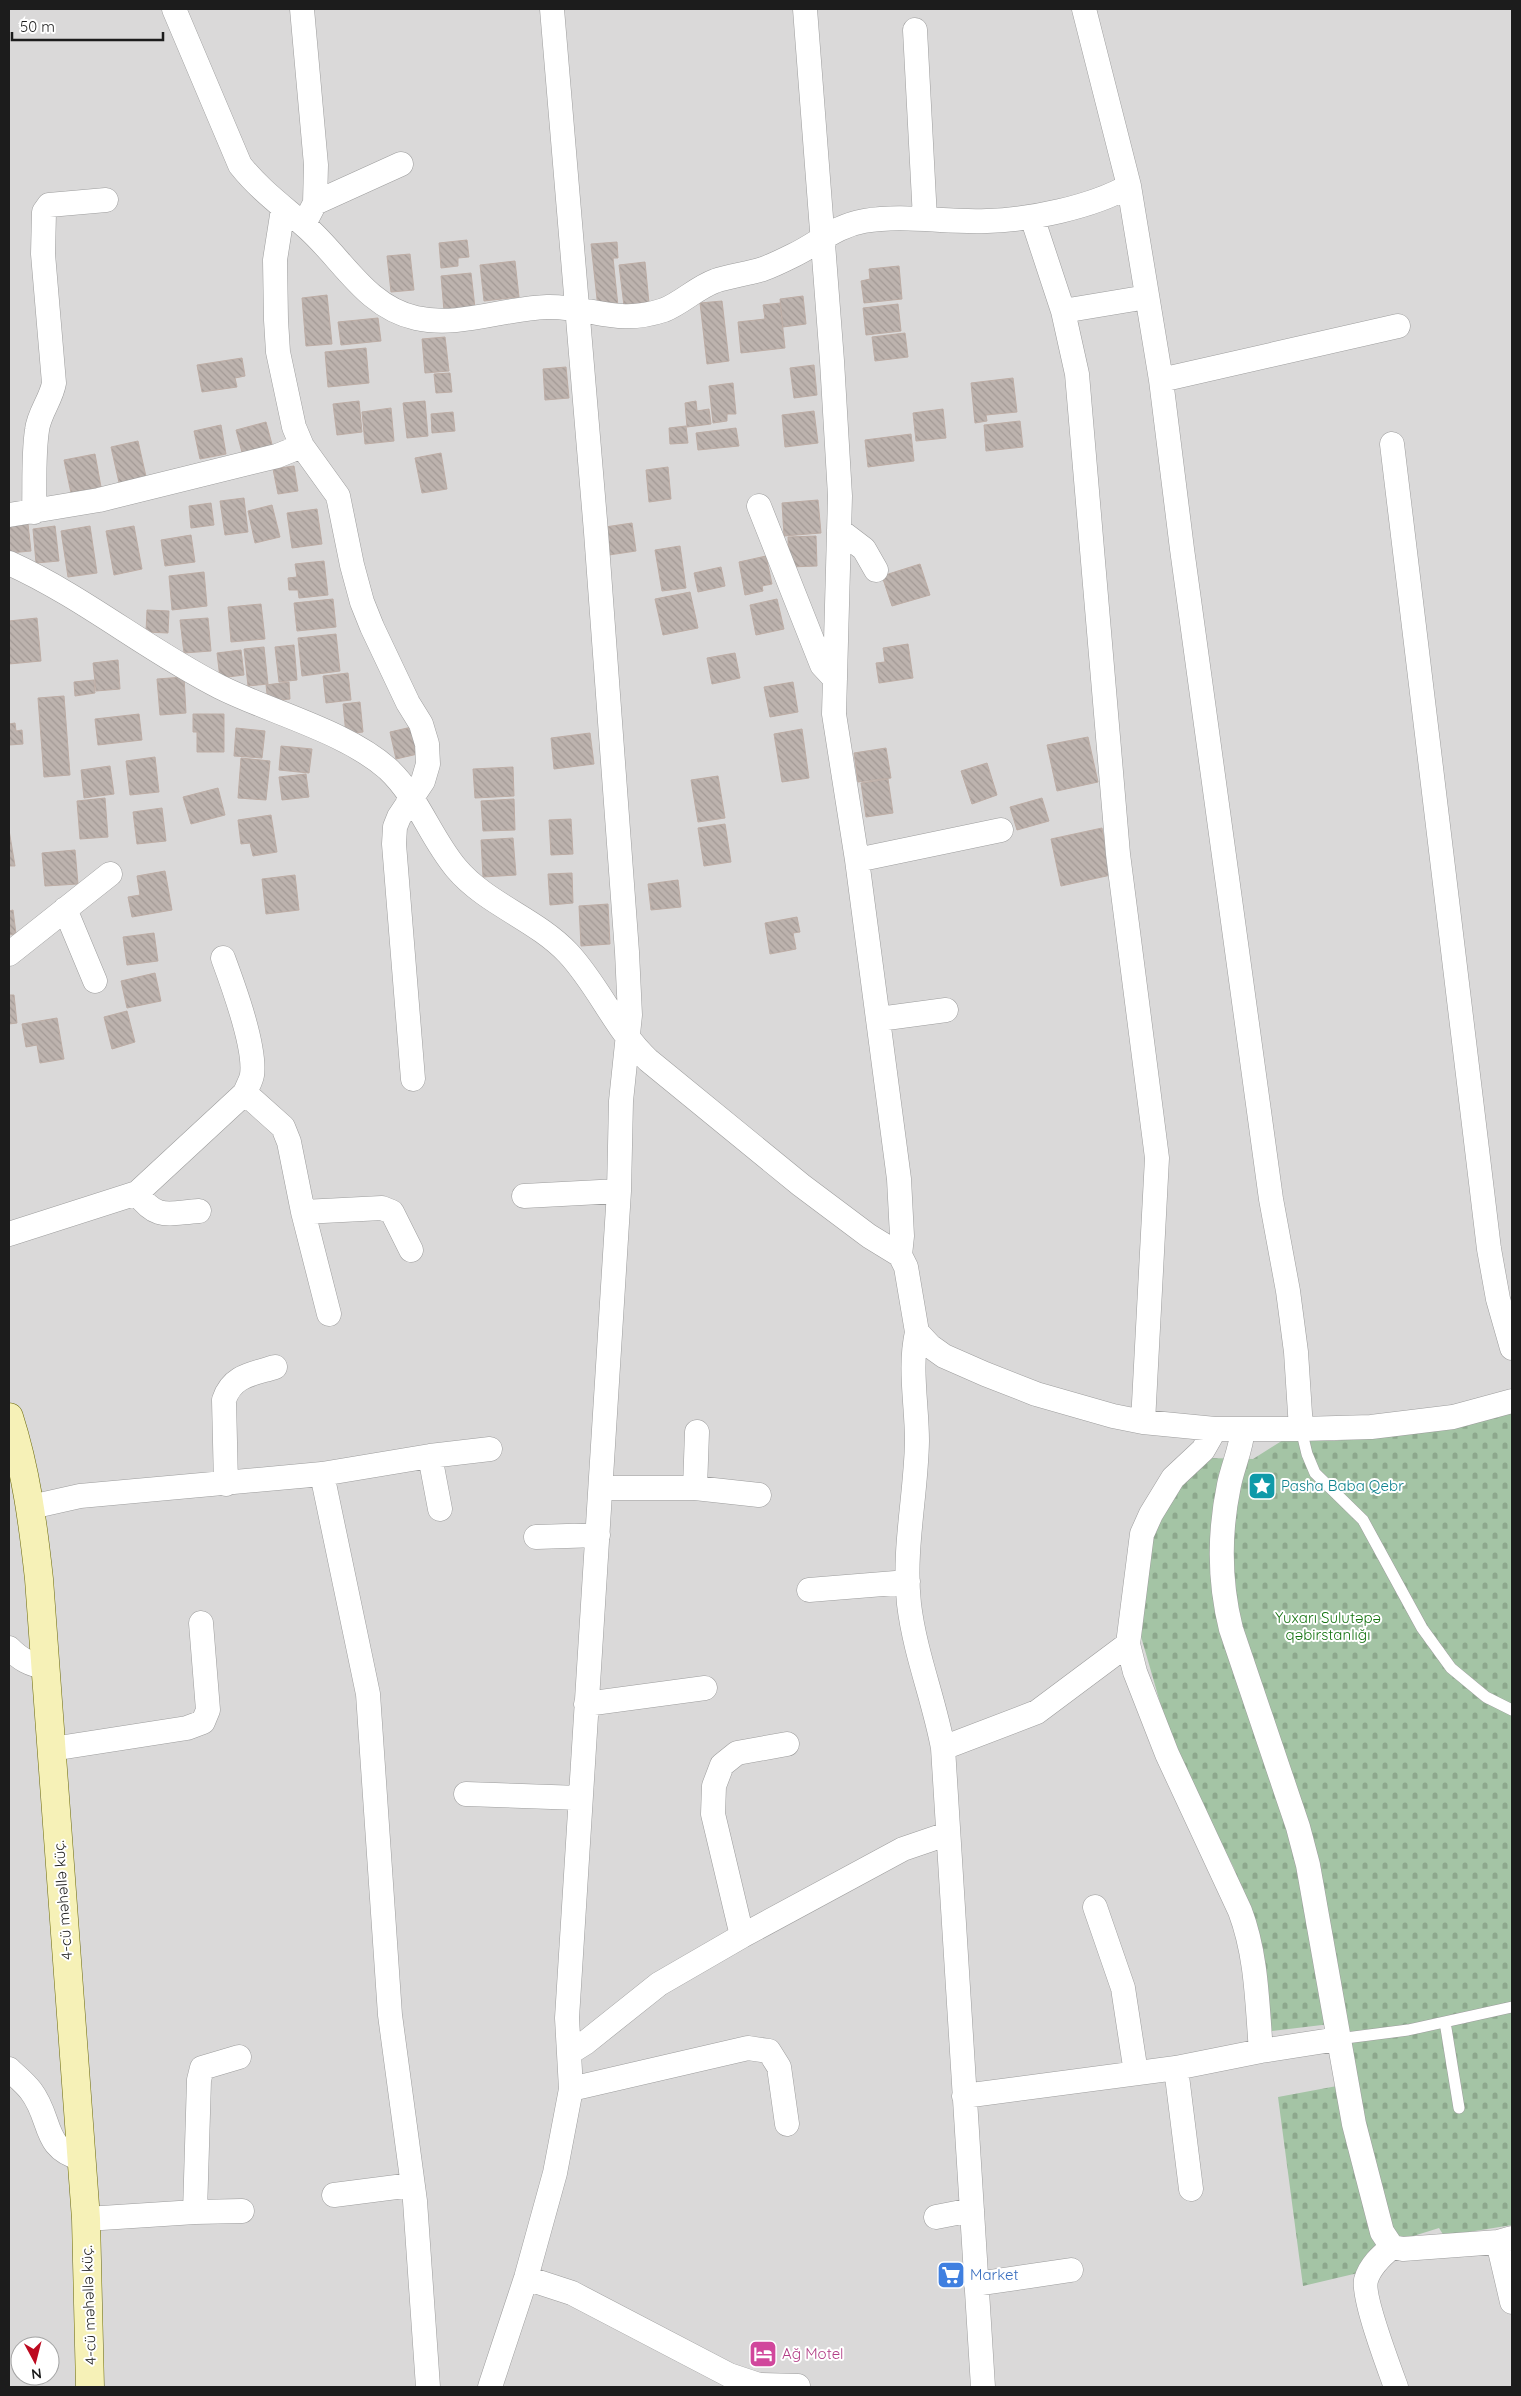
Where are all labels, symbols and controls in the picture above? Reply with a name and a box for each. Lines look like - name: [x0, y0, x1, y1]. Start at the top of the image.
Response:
- scale bar: [12, 10, 164, 42]
- text: 50 m: [20, 17, 55, 36]
- place icon: Pasha Baba Qebr: [1247, 1471, 1277, 1501]
- place label: Pasha Baba Qebr: [1281, 1476, 1404, 1495]
- park label: Yuxarı Sulutəpə qəbirstanlığı: [1275, 1608, 1381, 1644]
- street label: 4-cü məhəllə küç.: [49, 1840, 76, 1960]
- street label: 4-cü məhəllə küç.: [77, 2245, 100, 2365]
- supermarket icon: Market: [936, 2260, 966, 2290]
- place label: Market: [970, 2265, 1019, 2284]
- north arrow: [10, 2336, 60, 2386]
- hotel icon: Ağ Motel: [748, 2339, 778, 2369]
- place label: Ağ Motel: [782, 2344, 844, 2363]
- text: N: [30, 2364, 43, 2383]

